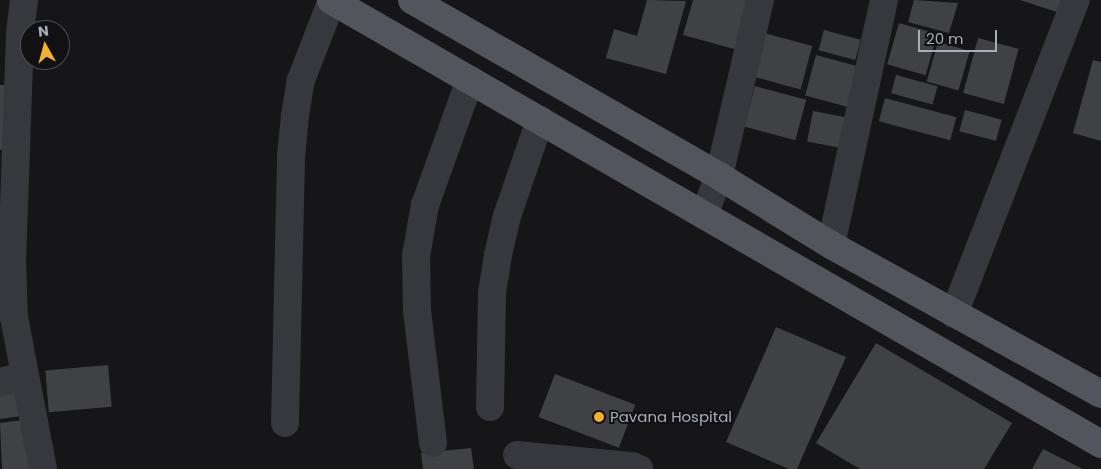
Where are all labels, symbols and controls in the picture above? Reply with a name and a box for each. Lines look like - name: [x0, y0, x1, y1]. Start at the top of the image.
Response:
- north arrow: [20, 20, 70, 70]
- scale bar: [921, 20, 1000, 52]
- text: N: [37, 21, 50, 42]
- text: 20 m: [926, 28, 964, 49]
- place label: Pavana Hospital: [610, 408, 732, 426]
- marker: Pavana Hospital: [592, 410, 606, 424]

